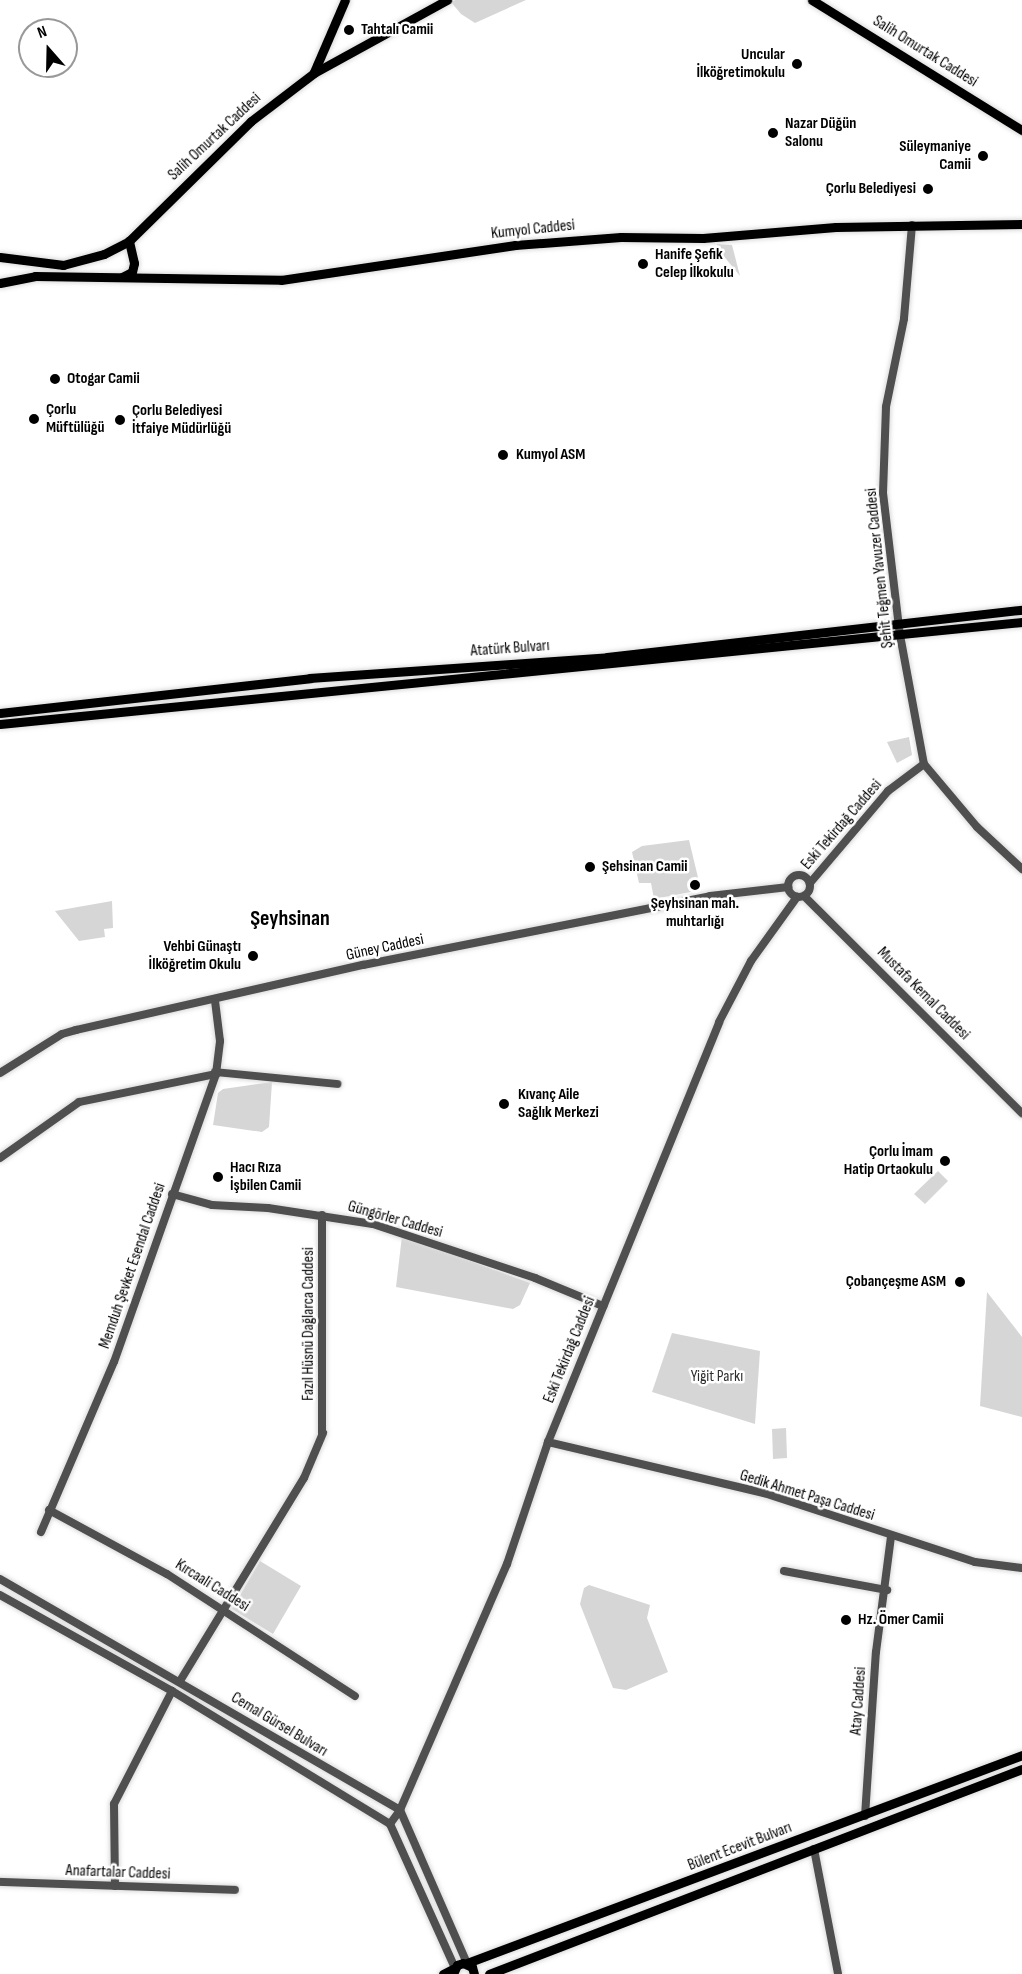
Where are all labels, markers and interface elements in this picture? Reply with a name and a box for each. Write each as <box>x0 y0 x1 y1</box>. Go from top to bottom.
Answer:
street label: Salih Omurtak Caddesi <box>869 12 981 92</box>
north arrow <box>18 18 78 78</box>
place label: Tahtalı Camii <box>361 20 433 40</box>
text: N <box>35 22 50 43</box>
marker: Tahtalı Camii <box>342 23 356 37</box>
place label: Uncular İlköğretimokulu <box>696 45 785 83</box>
marker: Uncular İlköğretimokulu <box>790 57 804 71</box>
street label: Salih Omurtak Caddesi <box>165 89 265 185</box>
place label: Nazar Düğün Salonu <box>785 114 856 152</box>
marker: Nazar Düğün Salonu <box>766 126 780 140</box>
place label: Süleymaniye Camii <box>899 137 971 175</box>
marker: Süleymaniye Camii <box>976 149 990 163</box>
place label: Çorlu Belediyesi <box>826 179 916 199</box>
marker: Çorlu Belediyesi <box>921 182 935 196</box>
street label: Kumyol Caddesi <box>490 216 576 244</box>
place label: Hanife Şefik Celep İlkokulu <box>655 245 734 283</box>
marker: Hanife Şefik Celep İlkokulu <box>636 257 650 271</box>
place label: Otogar Camii <box>67 369 140 389</box>
marker: Otogar Camii <box>48 372 62 386</box>
place label: Çorlu Müftülüğü <box>46 400 104 438</box>
place label: Çorlu Belediyesi İtfaiye Müdürlüğü <box>132 401 231 439</box>
marker: Çorlu Müftülüğü <box>27 412 41 426</box>
marker: Çorlu Belediyesi İtfaiye Müdürlüğü <box>113 413 127 427</box>
place label: Kumyol ASM <box>516 445 585 465</box>
marker: Kumyol ASM <box>494 446 512 464</box>
street label: Şehit Teğmen Yavuzer Caddesi <box>862 487 898 649</box>
street label: Atatürk Bulvarı <box>470 637 550 661</box>
street label: Eski Tekirdağ Caddesi <box>798 776 886 874</box>
place label: Şehsinan Camii <box>602 857 688 877</box>
marker: Şehsinan Camii <box>583 860 597 874</box>
marker: Şeyhsinan mah. muhtarlığı <box>688 878 702 892</box>
place label: Şeyhsinan mah. muhtarlığı <box>651 894 739 932</box>
district label: Şeyhsinan <box>250 906 330 932</box>
street label: Güney Caddesi <box>344 930 426 966</box>
place label: Vehbi Günaştı İlköğretim Okulu <box>149 937 241 975</box>
street label: Mustafa Kemal Caddesi <box>873 944 973 1044</box>
marker: Vehbi Günaştı İlköğretim Okulu <box>246 949 260 963</box>
place label: Kıvanç Aile Sağlık Merkezi <box>518 1085 599 1123</box>
marker: Kıvanç Aile Sağlık Merkezi <box>495 1095 513 1113</box>
place label: Çorlu İmam Hatip Ortaokulu <box>844 1142 933 1180</box>
marker: Çorlu İmam Hatip Ortaokulu <box>938 1154 952 1168</box>
place label: Hacı Rıza İşbilen Camii <box>230 1158 301 1196</box>
marker: Hacı Rıza İşbilen Camii <box>211 1170 225 1184</box>
street label: Memduh Şevket Esendal Caddesi <box>96 1181 170 1351</box>
street label: Güngörler Caddesi <box>345 1197 445 1243</box>
street label: Fazıl Hüsnü Dağlarca Caddesi <box>299 1247 319 1401</box>
place label: Çobançeşme ASM <box>846 1272 946 1292</box>
marker: Çobançeşme ASM <box>951 1273 969 1291</box>
street label: Eski Tekirdağ Caddesi <box>540 1294 600 1406</box>
park label: Yiğit Parkı <box>691 1367 743 1387</box>
street label: Gedik Ahmet Paşa Caddesi <box>737 1466 877 1526</box>
street label: Kırcaali Caddesi <box>171 1556 253 1616</box>
place label: Hz. Ömer Camii <box>858 1610 944 1630</box>
marker: Hz. Ömer Camii <box>839 1613 853 1627</box>
street label: Atay Caddesi <box>847 1666 871 1736</box>
street label: Cemal Gürsel Bulvarı <box>227 1689 331 1761</box>
street label: Bülent Ecevit Bulvarı <box>685 1818 795 1876</box>
street label: Anafartalar Caddesi <box>65 1862 171 1884</box>

